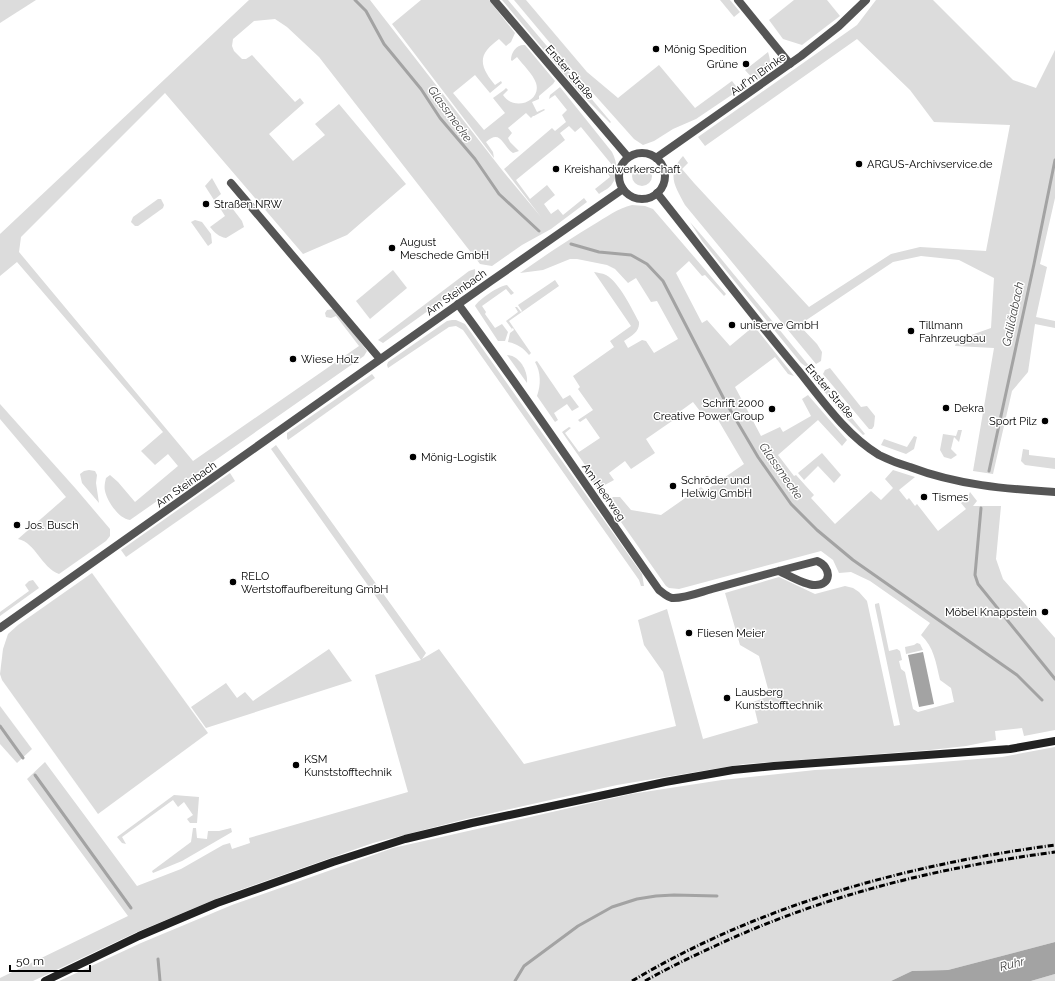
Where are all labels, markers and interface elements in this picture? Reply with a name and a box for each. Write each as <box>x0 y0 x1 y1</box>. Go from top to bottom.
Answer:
street label: Enster Straße <box>543 43 597 102</box>
place label: Mönig Spedition <box>664 43 747 56</box>
marker: Mönig Spedition <box>651 44 661 54</box>
street label: Auf'm Brinke <box>728 50 789 98</box>
place label: Grüne <box>707 58 739 71</box>
marker: Grüne <box>741 59 751 69</box>
water label: Glassmecke <box>425 83 475 145</box>
place label: ARGUS-Archivservice.de <box>867 158 993 171</box>
marker: ARGUS-Archivservice.de <box>854 159 864 169</box>
place label: Kreishandwerkerschaft <box>564 163 681 176</box>
marker: Kreishandwerkerschaft <box>551 164 561 174</box>
place label: Straßen.NRW <box>214 198 283 211</box>
marker: Straßen.NRW <box>201 199 211 209</box>
place label: August Meschede GmbH <box>400 236 489 262</box>
marker: August Meschede GmbH <box>387 243 397 253</box>
street label: Am Steinbach <box>423 267 489 318</box>
water label: Galiläabach <box>999 280 1027 348</box>
place label: uniserve GmbH <box>740 319 819 332</box>
place label: Tillmann Fahrzeugbau <box>919 319 985 345</box>
marker: uniserve GmbH <box>727 320 737 330</box>
marker: Tillmann Fahrzeugbau <box>906 326 916 336</box>
place label: Wiese Holz <box>301 353 359 366</box>
marker: Wiese Holz <box>288 354 298 364</box>
street label: Enster Straße <box>803 362 857 421</box>
place label: Schrift 2000 Creative Power Group <box>653 397 764 423</box>
place label: Dekra <box>954 402 984 415</box>
marker: Dekra <box>941 403 951 413</box>
marker: Schrift 2000 Creative Power Group <box>767 404 777 414</box>
place label: Sport Pilz <box>989 415 1038 428</box>
marker: Sport Pilz <box>1040 416 1050 426</box>
water label: Glassmecke <box>756 440 806 502</box>
place label: Mönig-Logistik <box>421 451 497 464</box>
marker: Mönig-Logistik <box>408 452 418 462</box>
street label: Am Steinbach <box>153 459 219 510</box>
street label: Am Heerweg <box>579 461 628 524</box>
place label: Schröder und Helwig GmbH <box>681 474 752 500</box>
marker: Schröder und Helwig GmbH <box>668 481 678 491</box>
place label: Tismes <box>932 491 968 504</box>
marker: Tismes <box>919 492 929 502</box>
place label: Jos. Busch <box>25 519 79 532</box>
marker: Jos. Busch <box>12 520 22 530</box>
place label: RELO Wertstoffaufbereitung GmbH <box>241 570 388 596</box>
marker: RELO Wertstoffaufbereitung GmbH <box>228 577 238 587</box>
place label: Möbel Knappstein <box>945 606 1037 619</box>
marker: Möbel Knappstein <box>1040 607 1050 617</box>
place label: Fliesen Meier <box>697 627 765 640</box>
marker: Fliesen Meier <box>684 628 694 638</box>
place label: Lausberg Kunststofftechnik <box>735 686 823 712</box>
marker: Lausberg Kunststofftechnik <box>722 693 732 703</box>
place label: KSM Kunststofftechnik <box>304 753 392 779</box>
marker: KSM Kunststofftechnik <box>291 760 301 770</box>
scale bar <box>10 947 90 973</box>
text: 50 m <box>16 954 44 968</box>
water label: Ruhr <box>998 954 1027 974</box>

